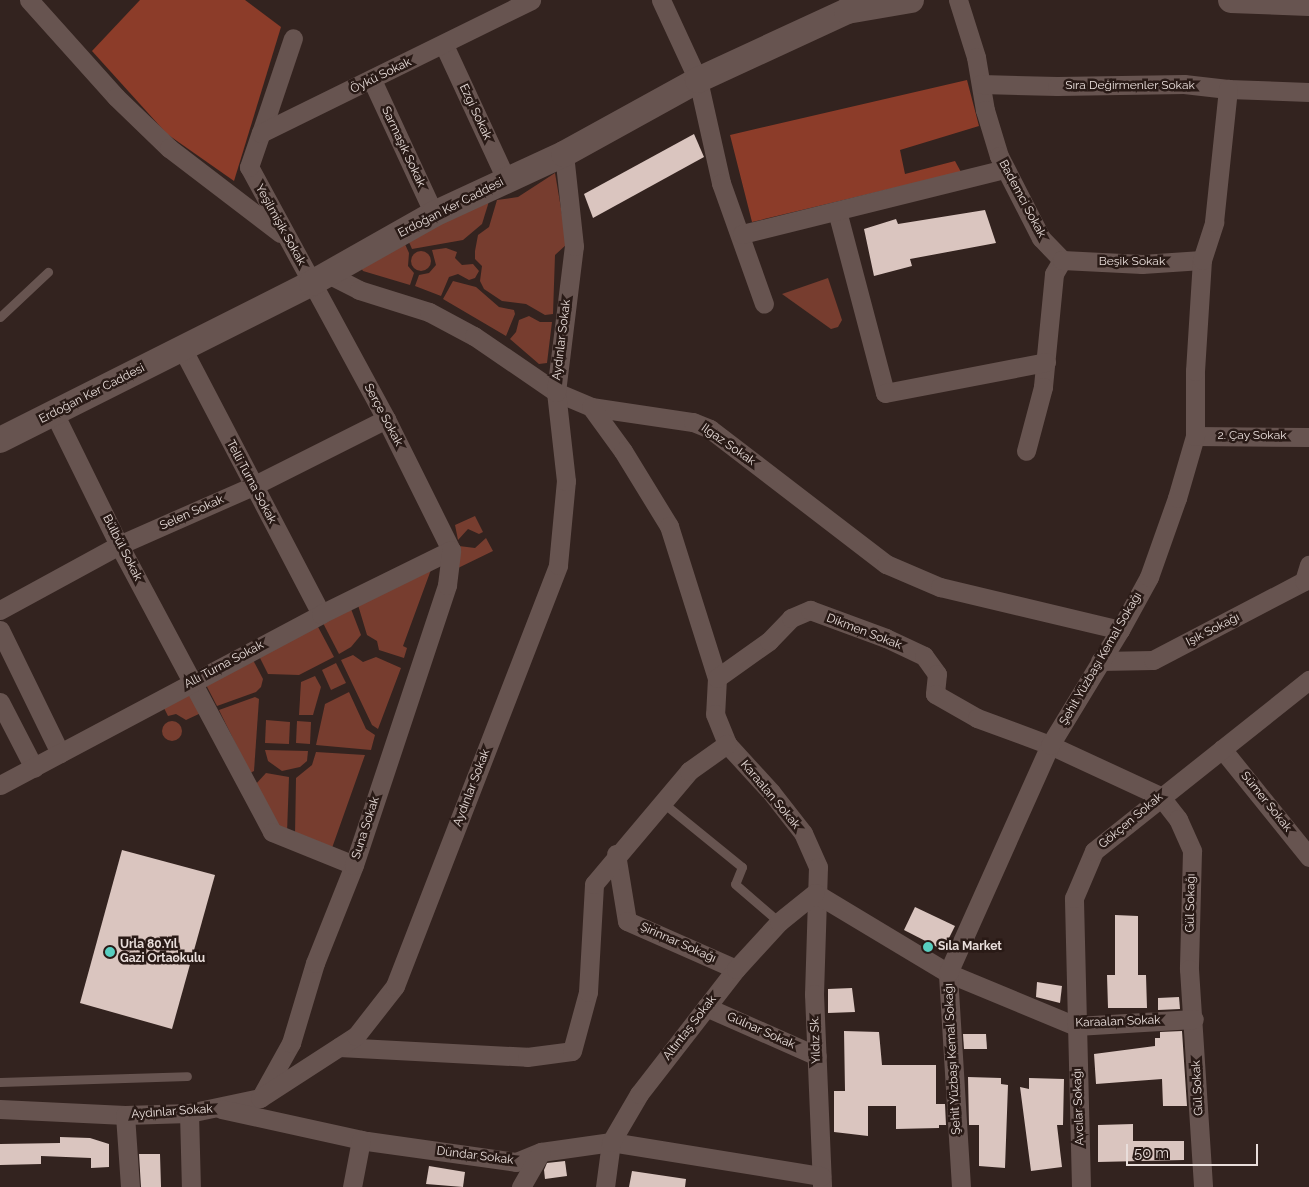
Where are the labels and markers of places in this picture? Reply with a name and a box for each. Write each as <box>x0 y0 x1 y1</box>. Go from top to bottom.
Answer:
place label: Urla 80.Yıl Gazi Ortaokulu <box>120 938 205 966</box>
place label: Sıla Market <box>938 940 1002 954</box>
marker: Sıla Market <box>922 941 934 953</box>
marker: Urla 80.Yıl Gazi Ortaokulu <box>104 946 116 958</box>

